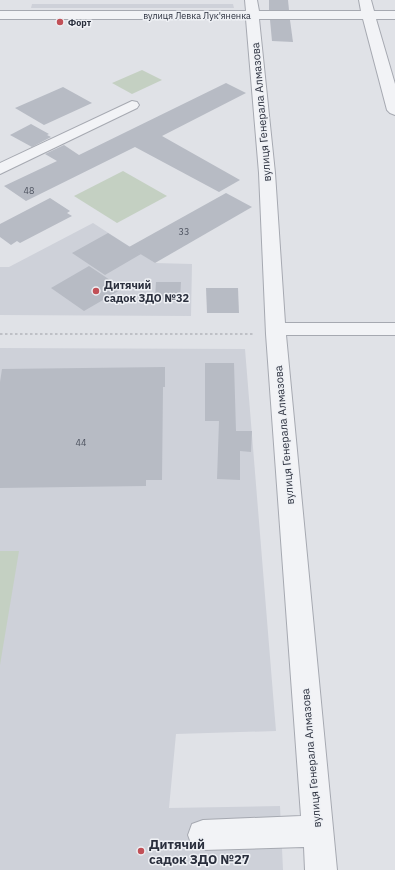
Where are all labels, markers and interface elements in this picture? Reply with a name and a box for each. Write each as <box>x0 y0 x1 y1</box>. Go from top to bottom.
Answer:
street label: вулиця Левка Лук'яненка <box>143 10 251 21</box>
marker: Форт <box>55 17 65 27</box>
place label: Форт <box>68 17 92 28</box>
street label: вулиця Генерала Алмазова <box>248 42 274 182</box>
house number: 48 <box>24 185 34 196</box>
house number: 33 <box>179 226 189 237</box>
place label: Дитячий садок ЗДО №32 <box>104 278 190 305</box>
marker: Дитячий садок ЗДО №32 <box>91 286 101 296</box>
street label: вулиця Генерала Алмазова <box>271 365 297 505</box>
house number: 44 <box>76 437 86 448</box>
street label: вулиця Генерала Алмазова <box>298 688 324 828</box>
place label: Дитячий садок ЗДО №27 <box>149 836 250 868</box>
marker: Дитячий садок ЗДО №27 <box>136 846 146 856</box>

